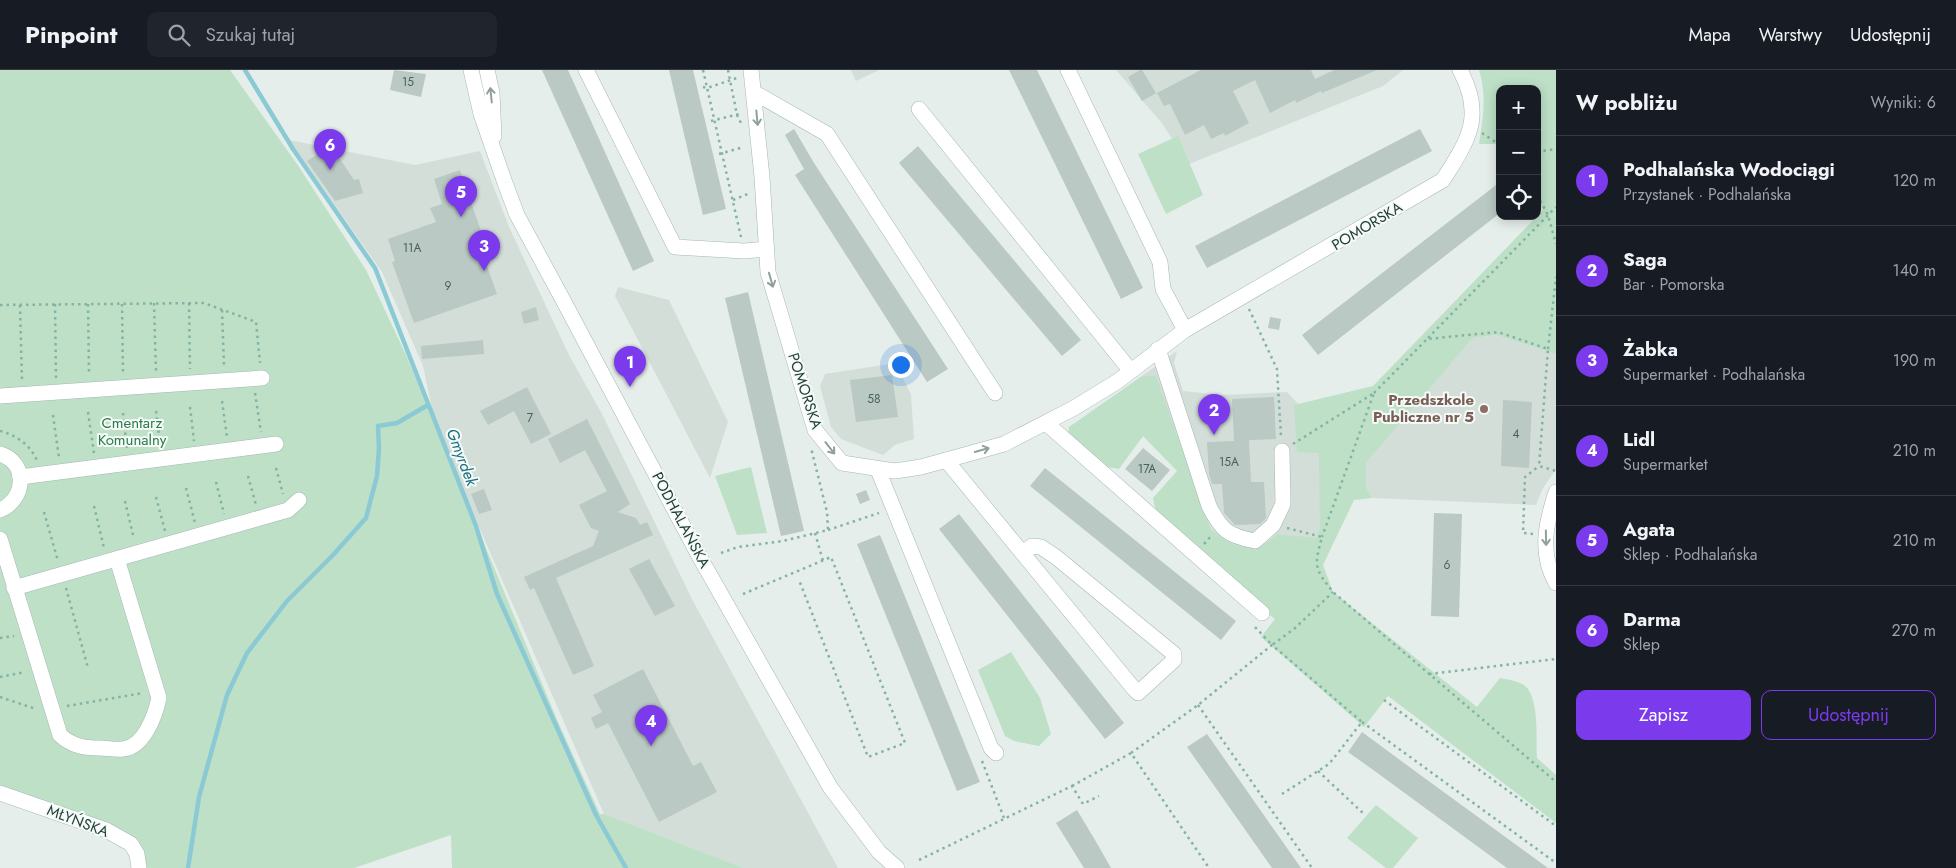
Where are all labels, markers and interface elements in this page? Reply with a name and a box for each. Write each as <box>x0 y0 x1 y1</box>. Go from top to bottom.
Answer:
search box <box>147 12 497 57</box>
text: Pinpoint <box>25 17 117 52</box>
icon: search <box>165 21 193 49</box>
text: Szukaj tutaj <box>205 21 295 48</box>
text: Mapa <box>1689 22 1731 48</box>
text: Warstwy <box>1759 22 1822 48</box>
text: Udostępnij <box>1850 22 1931 48</box>
house number: 15 <box>402 73 414 91</box>
map controls <box>1496 85 1541 220</box>
button: + <box>1496 85 1541 130</box>
one-way arrow <box>486 87 496 103</box>
text: W pobliżu <box>1576 88 1677 118</box>
text: Wyniki: 6 <box>1871 91 1936 114</box>
one-way arrow <box>752 110 762 126</box>
pin: 6 <box>314 129 346 170</box>
button: − <box>1496 130 1541 175</box>
text: Podhalańska Wodociągi <box>1623 156 1835 183</box>
text: 1 <box>1588 169 1596 192</box>
text: 120 m <box>1893 169 1936 192</box>
button: locate <box>1496 175 1541 220</box>
pin: 5 <box>445 176 477 217</box>
text: Przystanek · Podhalańska <box>1623 183 1791 206</box>
street label: POMORSKA <box>1327 196 1407 256</box>
pin: 3 <box>468 230 500 271</box>
house number: 11A <box>403 239 421 257</box>
text: Saga <box>1623 246 1667 273</box>
text: 2 <box>1587 259 1597 282</box>
text: 140 m <box>1893 259 1936 282</box>
one-way arrow <box>766 272 776 288</box>
text: Bar · Pomorska <box>1623 273 1724 296</box>
house number: 9 <box>445 277 452 295</box>
text: Żabka <box>1623 336 1678 363</box>
pin: 1 <box>614 346 646 387</box>
text: 3 <box>1587 349 1597 372</box>
text: 190 m <box>1893 349 1936 372</box>
street label: POMORSKA <box>782 350 828 432</box>
your location <box>888 352 914 378</box>
text: Supermarket · Podhalańska <box>1623 363 1805 386</box>
place label: Przedszkole Publiczne nr 5 <box>1373 389 1474 428</box>
house number: 58 <box>867 390 881 408</box>
pin: 2 <box>1198 394 1230 435</box>
marker: Przedszkole Publiczne nr 5 <box>1478 403 1490 415</box>
house number: 7 <box>527 409 534 427</box>
park label: Cmentarz Komunalny <box>98 412 167 451</box>
water label: Gmyrdek <box>441 425 484 490</box>
house number: 4 <box>1513 425 1520 443</box>
text: Lidl <box>1623 426 1655 453</box>
text: 4 <box>1586 439 1598 462</box>
text: 210 m <box>1893 439 1936 462</box>
one-way arrow <box>824 442 835 455</box>
one-way arrow <box>973 444 989 454</box>
house number: 15A <box>1219 453 1239 471</box>
text: Supermarket <box>1623 453 1708 476</box>
house number: 17A <box>1138 460 1156 478</box>
street label: PODHALAŃSKA <box>646 468 716 572</box>
text: Agata <box>1623 516 1675 543</box>
one-way arrow <box>1541 529 1550 545</box>
text: 5 <box>1587 529 1597 552</box>
text: 210 m <box>1893 529 1936 552</box>
text: Sklep · Podhalańska <box>1623 543 1757 566</box>
house number: 6 <box>1444 556 1451 574</box>
text: Darma <box>1623 606 1681 633</box>
text: 6 <box>1587 619 1597 642</box>
text: 270 m <box>1892 619 1936 642</box>
text: Sklep <box>1623 633 1660 656</box>
button: Zapisz <box>1576 690 1751 740</box>
button: Udostępnij <box>1761 690 1936 740</box>
pin: 4 <box>635 705 667 746</box>
street label: MŁYŃSKA <box>44 799 112 843</box>

